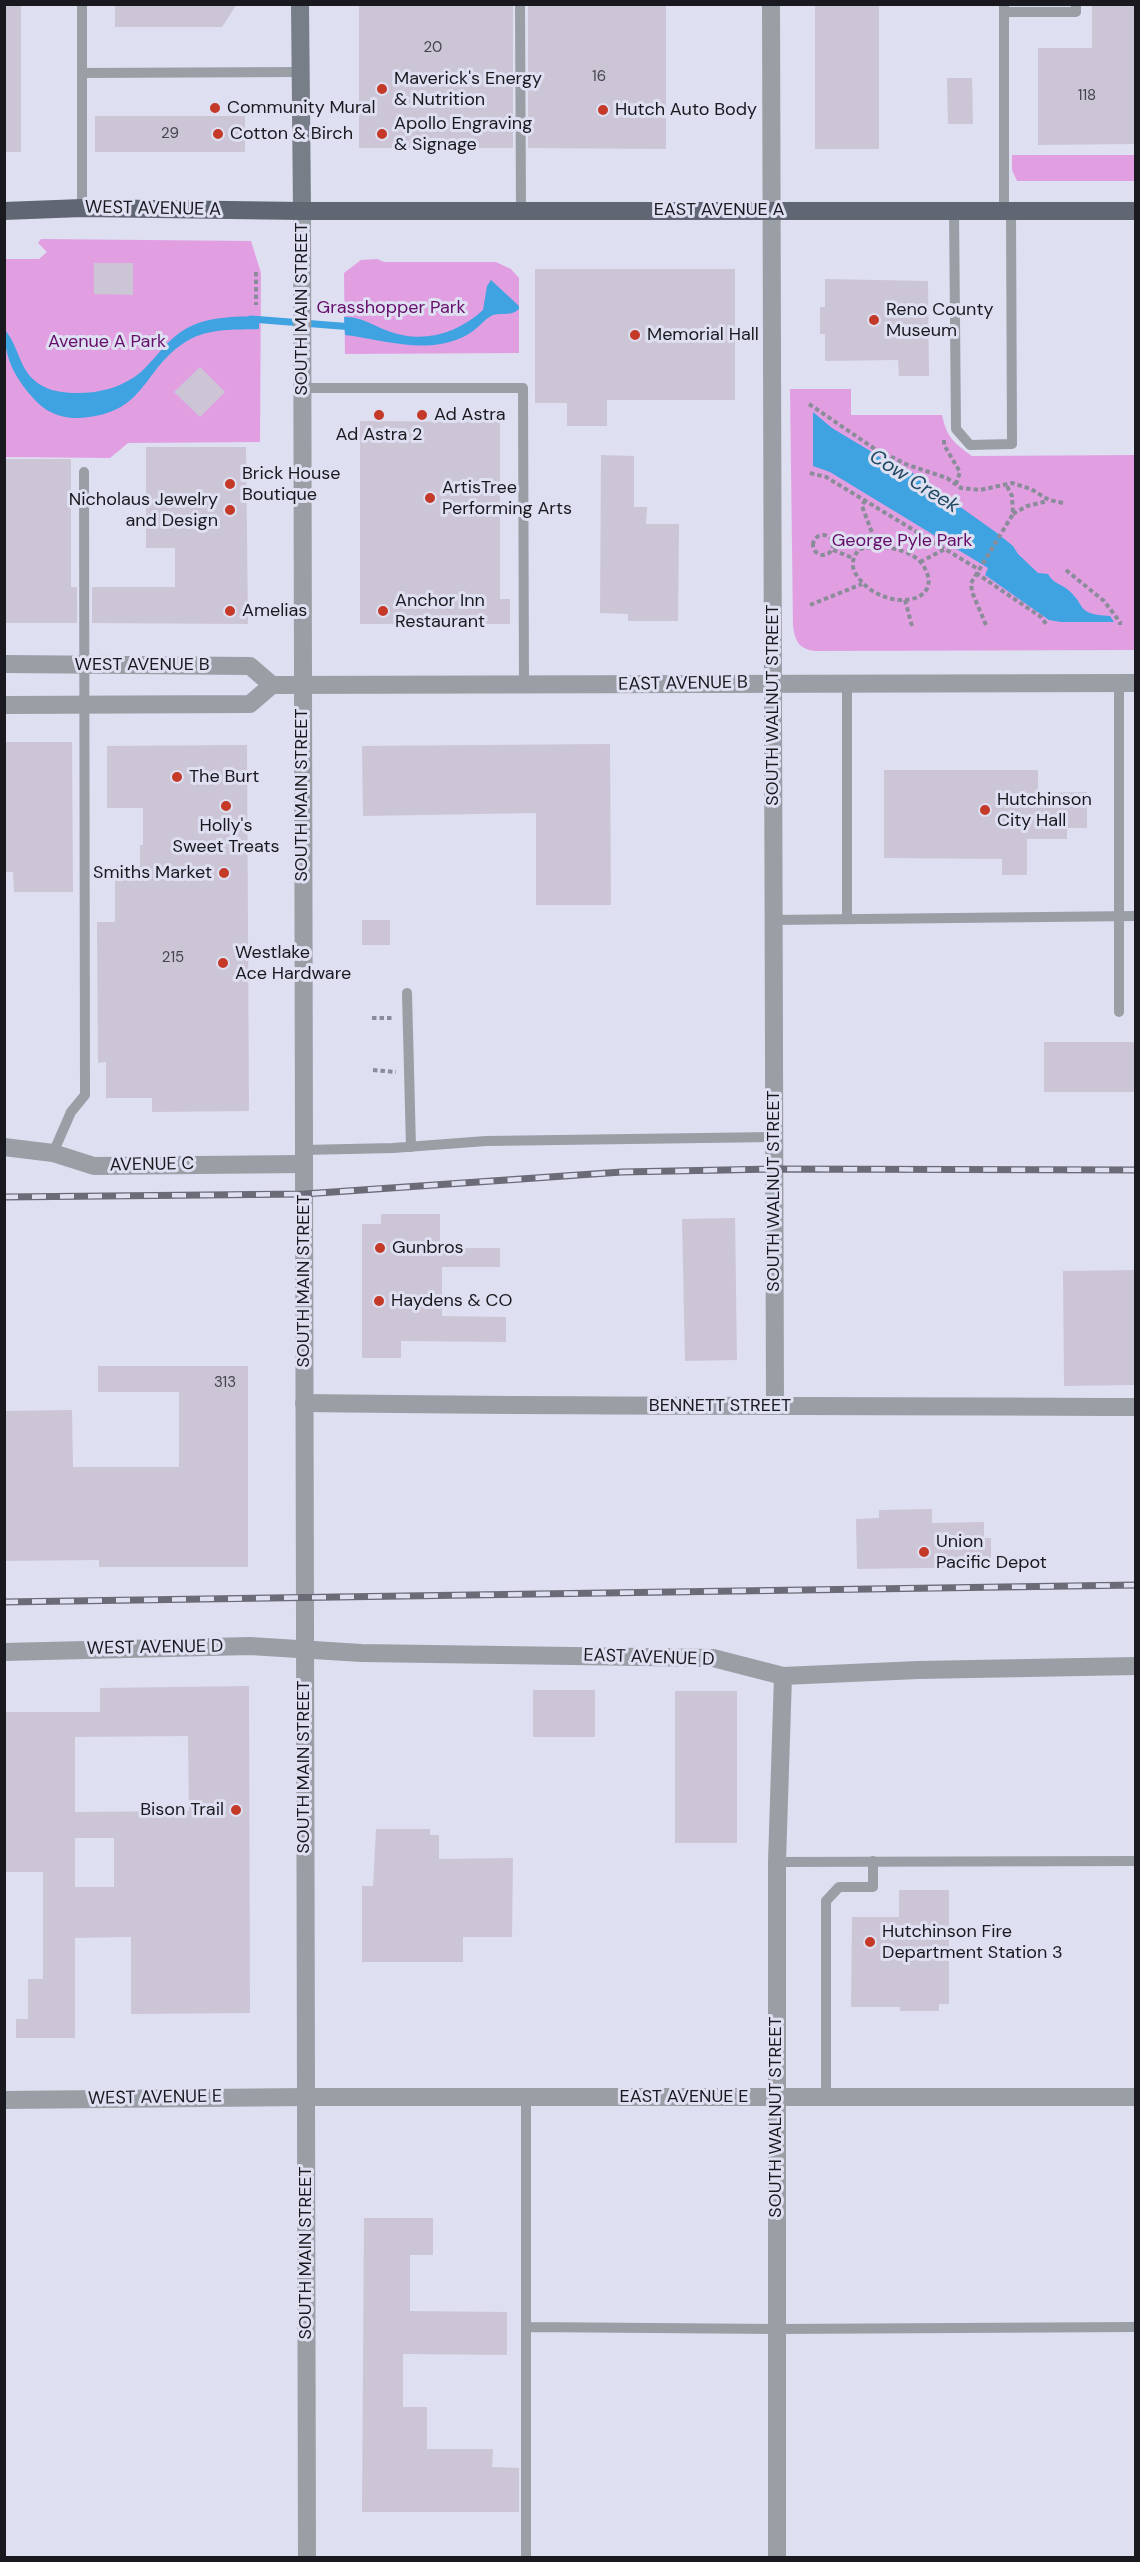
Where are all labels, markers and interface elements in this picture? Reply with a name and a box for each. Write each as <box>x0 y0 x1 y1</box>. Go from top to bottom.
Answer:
house number: 20 <box>424 39 442 57</box>
place label: Maverick's Energy & Nutrition <box>394 68 542 110</box>
house number: 16 <box>592 68 606 86</box>
marker: Maverick's Energy & Nutrition <box>375 82 389 96</box>
house number: 118 <box>1078 87 1096 105</box>
place label: Community Mural <box>227 97 375 119</box>
place label: Hutch Auto Body <box>615 99 757 121</box>
marker: Community Mural <box>208 101 222 115</box>
marker: Hutch Auto Body <box>596 103 610 117</box>
place label: Apollo Engraving & Signage <box>394 113 532 156</box>
place label: Cotton & Birch <box>230 123 353 145</box>
house number: 29 <box>161 125 179 143</box>
marker: Cotton & Birch <box>211 127 225 141</box>
marker: Apollo Engraving & Signage <box>375 127 389 141</box>
street label: WEST AVENUE A <box>85 197 221 221</box>
street label: EAST AVENUE A <box>654 199 784 221</box>
street label: SOUTH MAIN STREET <box>291 222 313 396</box>
park label: Grasshopper Park <box>317 297 465 319</box>
place label: Reno County Museum <box>886 299 993 342</box>
marker: Reno County Museum <box>867 313 881 327</box>
place label: Memorial Hall <box>647 324 759 346</box>
marker: Memorial Hall <box>628 328 642 342</box>
park label: Avenue A Park <box>48 331 166 353</box>
place label: Ad Astra <box>434 404 506 426</box>
marker: Ad Astra 2 <box>372 408 386 422</box>
marker: Ad Astra <box>415 408 429 422</box>
place label: Ad Astra 2 <box>336 424 422 446</box>
water label: Cow Creek <box>865 445 963 519</box>
place label: Brick House Boutique <box>242 463 340 506</box>
marker: Brick House Boutique <box>223 477 237 491</box>
place label: ArtisTree Performing Arts <box>442 477 572 520</box>
place label: Nicholaus Jewelry and Design <box>69 489 218 532</box>
marker: ArtisTree Performing Arts <box>423 491 437 505</box>
marker: Nicholaus Jewelry and Design <box>223 503 237 517</box>
park label: George Pyle Park <box>832 530 972 552</box>
place label: Anchor Inn Restaurant <box>395 590 485 632</box>
place label: Amelias <box>242 600 307 622</box>
marker: Amelias <box>223 604 237 618</box>
marker: Anchor Inn Restaurant <box>376 604 390 618</box>
street label: SOUTH WALNUT STREET <box>762 604 784 806</box>
street label: WEST AVENUE B <box>74 654 210 676</box>
street label: EAST AVENUE B <box>618 672 748 696</box>
street label: SOUTH MAIN STREET <box>291 708 313 882</box>
place label: The Burt <box>189 766 259 788</box>
marker: The Burt <box>170 770 184 784</box>
place label: Hutchinson City Hall <box>997 789 1092 832</box>
marker: Holly's Sweet Treats <box>219 799 233 813</box>
marker: Hutchinson City Hall <box>978 803 992 817</box>
place label: Holly's Sweet Treats <box>172 815 280 858</box>
place label: Smiths Market <box>93 862 212 884</box>
marker: Smiths Market <box>217 866 231 880</box>
place label: Westlake Ace Hardware <box>235 942 351 984</box>
house number: 215 <box>162 949 184 967</box>
marker: Westlake Ace Hardware <box>216 956 230 970</box>
street label: SOUTH WALNUT STREET <box>763 1090 785 1292</box>
street label: AVENUE C <box>110 1153 194 1177</box>
street label: SOUTH MAIN STREET <box>293 1194 315 1368</box>
place label: Gunbros <box>392 1237 464 1259</box>
marker: Gunbros <box>373 1241 387 1255</box>
place label: Haydens & CO <box>391 1290 512 1312</box>
marker: Haydens & CO <box>372 1294 386 1308</box>
house number: 313 <box>214 1374 236 1392</box>
street label: BENNETT STREET <box>649 1395 791 1417</box>
place label: Union Pacific Depot <box>936 1531 1047 1574</box>
marker: Union Pacific Depot <box>917 1545 931 1559</box>
street label: WEST AVENUE D <box>87 1636 223 1660</box>
street label: EAST AVENUE D <box>583 1645 715 1671</box>
street label: SOUTH MAIN STREET <box>293 1680 315 1854</box>
place label: Bison Trail <box>140 1799 224 1821</box>
marker: Bison Trail <box>229 1803 243 1817</box>
place label: Hutchinson Fire Department Station 3 <box>882 1921 1063 1964</box>
marker: Hutchinson Fire Department Station 3 <box>863 1935 877 1949</box>
street label: SOUTH WALNUT STREET <box>765 2016 787 2218</box>
street label: WEST AVENUE E <box>88 2086 222 2110</box>
street label: EAST AVENUE E <box>620 2086 748 2108</box>
street label: SOUTH MAIN STREET <box>295 2166 317 2340</box>

